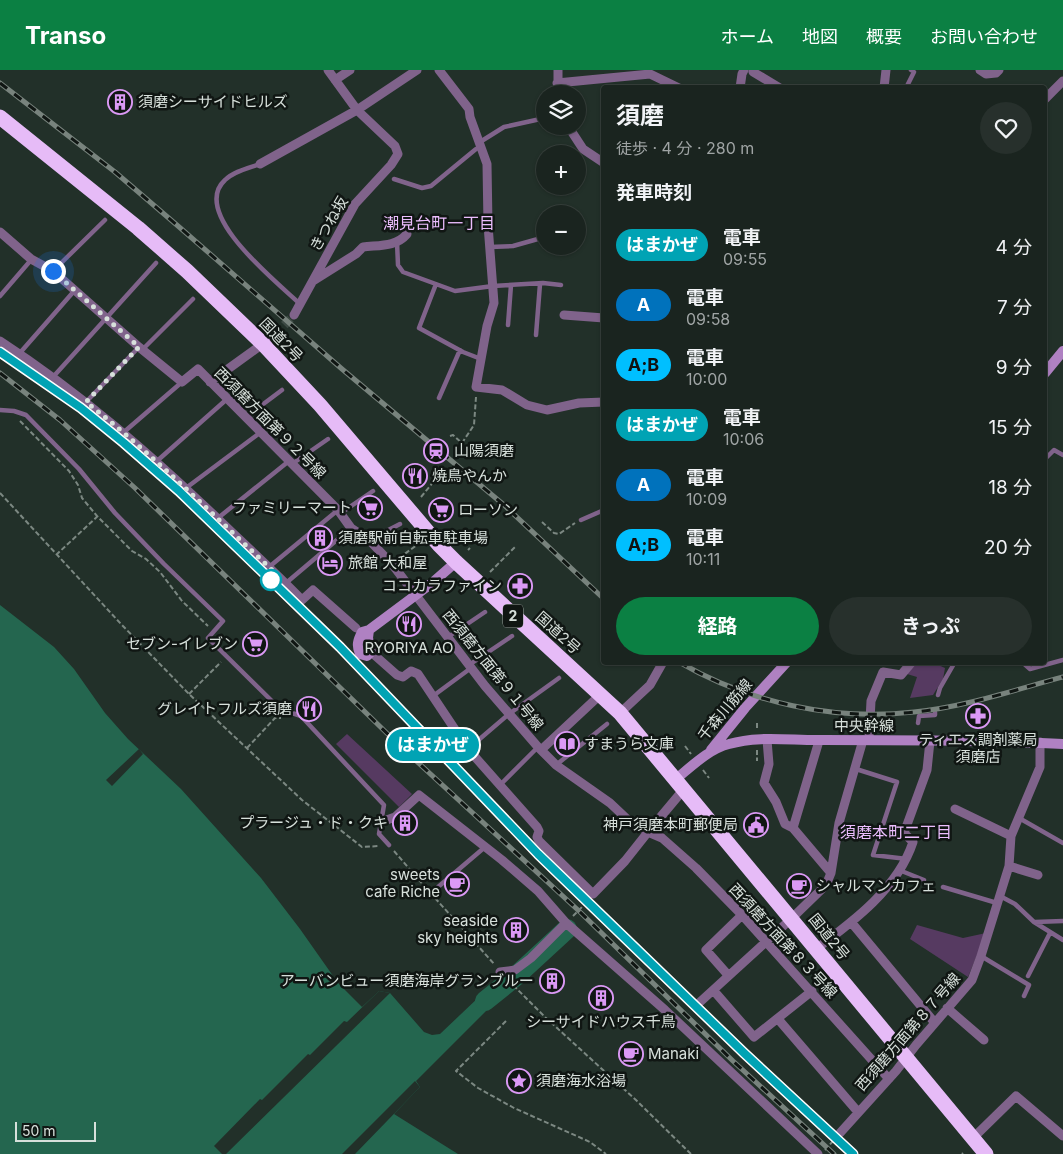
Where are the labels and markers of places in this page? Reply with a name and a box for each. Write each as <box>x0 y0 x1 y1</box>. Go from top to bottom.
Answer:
building icon: 須磨シーサイドヒルズ <box>107 89 133 115</box>
place label: 須磨シーサイドヒルズ <box>138 92 288 111</box>
station icon: 山陽須磨 <box>423 438 449 464</box>
place label: 山陽須磨 <box>454 441 514 460</box>
restaurant icon: 焼鳥やんか <box>402 463 428 489</box>
place label: 焼鳥やんか <box>432 466 507 485</box>
supermarket icon: ファミリーマート <box>357 495 383 521</box>
supermarket icon: ローソン <box>428 497 454 523</box>
place label: ファミリーマート <box>232 498 352 517</box>
place label: ローソン <box>458 500 518 519</box>
building icon: 須磨駅前自転車駐車場 <box>307 525 333 551</box>
place label: 須磨駅前自転車駐車場 <box>338 528 488 547</box>
hotel icon: 旅館 大和屋 <box>317 550 343 576</box>
place label: 旅館 大和屋 <box>348 553 427 572</box>
unlabelled marker <box>260 569 282 591</box>
pharmacy icon: ココカラファイン <box>507 573 533 599</box>
place label: ココカラファイン <box>382 576 502 595</box>
restaurant icon: RYORIYA AO <box>396 611 422 637</box>
supermarket icon: セブン-イレブン <box>242 631 268 657</box>
place label: セブン-イレブン <box>126 634 238 653</box>
place label: RYORIYA AO <box>364 638 454 657</box>
restaurant icon: グレイトフルズ須磨 <box>296 696 322 722</box>
place label: グレイトフルズ須磨 <box>157 699 292 718</box>
pharmacy icon: ティエス調剤薬局 須磨店 <box>965 703 991 729</box>
place label: ティエス調剤薬局 須磨店 <box>918 730 1038 766</box>
library icon: すまうら文庫 <box>554 731 580 757</box>
place label: すまうら文庫 <box>584 734 674 753</box>
building icon: プラージュ・ド・クキ <box>392 810 418 836</box>
public building icon: 神戸須磨本町郵便局 <box>743 812 769 838</box>
place label: プラージュ・ド・クキ <box>239 813 388 832</box>
place label: 神戸須磨本町郵便局 <box>603 815 738 834</box>
place label: sweets cafe Riche <box>365 865 440 901</box>
cafe icon: sweets cafe Riche <box>444 871 470 897</box>
cafe icon: シャルマンカフェ <box>786 873 812 899</box>
place label: シャルマンカフェ <box>816 876 936 895</box>
place label: seaside sky heights <box>417 911 498 947</box>
building icon: seaside sky heights <box>503 917 529 943</box>
building icon: アーバンビュー須磨海岸グランブルー <box>539 968 565 994</box>
place label: アーバンビュー須磨海岸グランブルー <box>280 971 534 990</box>
building icon: シーサイドハウス千鳥 <box>588 985 614 1011</box>
place label: シーサイドハウス千鳥 <box>526 1012 676 1031</box>
cafe icon: Manaki <box>618 1041 644 1067</box>
place label: Manaki <box>648 1044 699 1063</box>
place icon: 須磨海水浴場 <box>506 1068 532 1094</box>
place label: 須磨海水浴場 <box>536 1071 626 1090</box>

